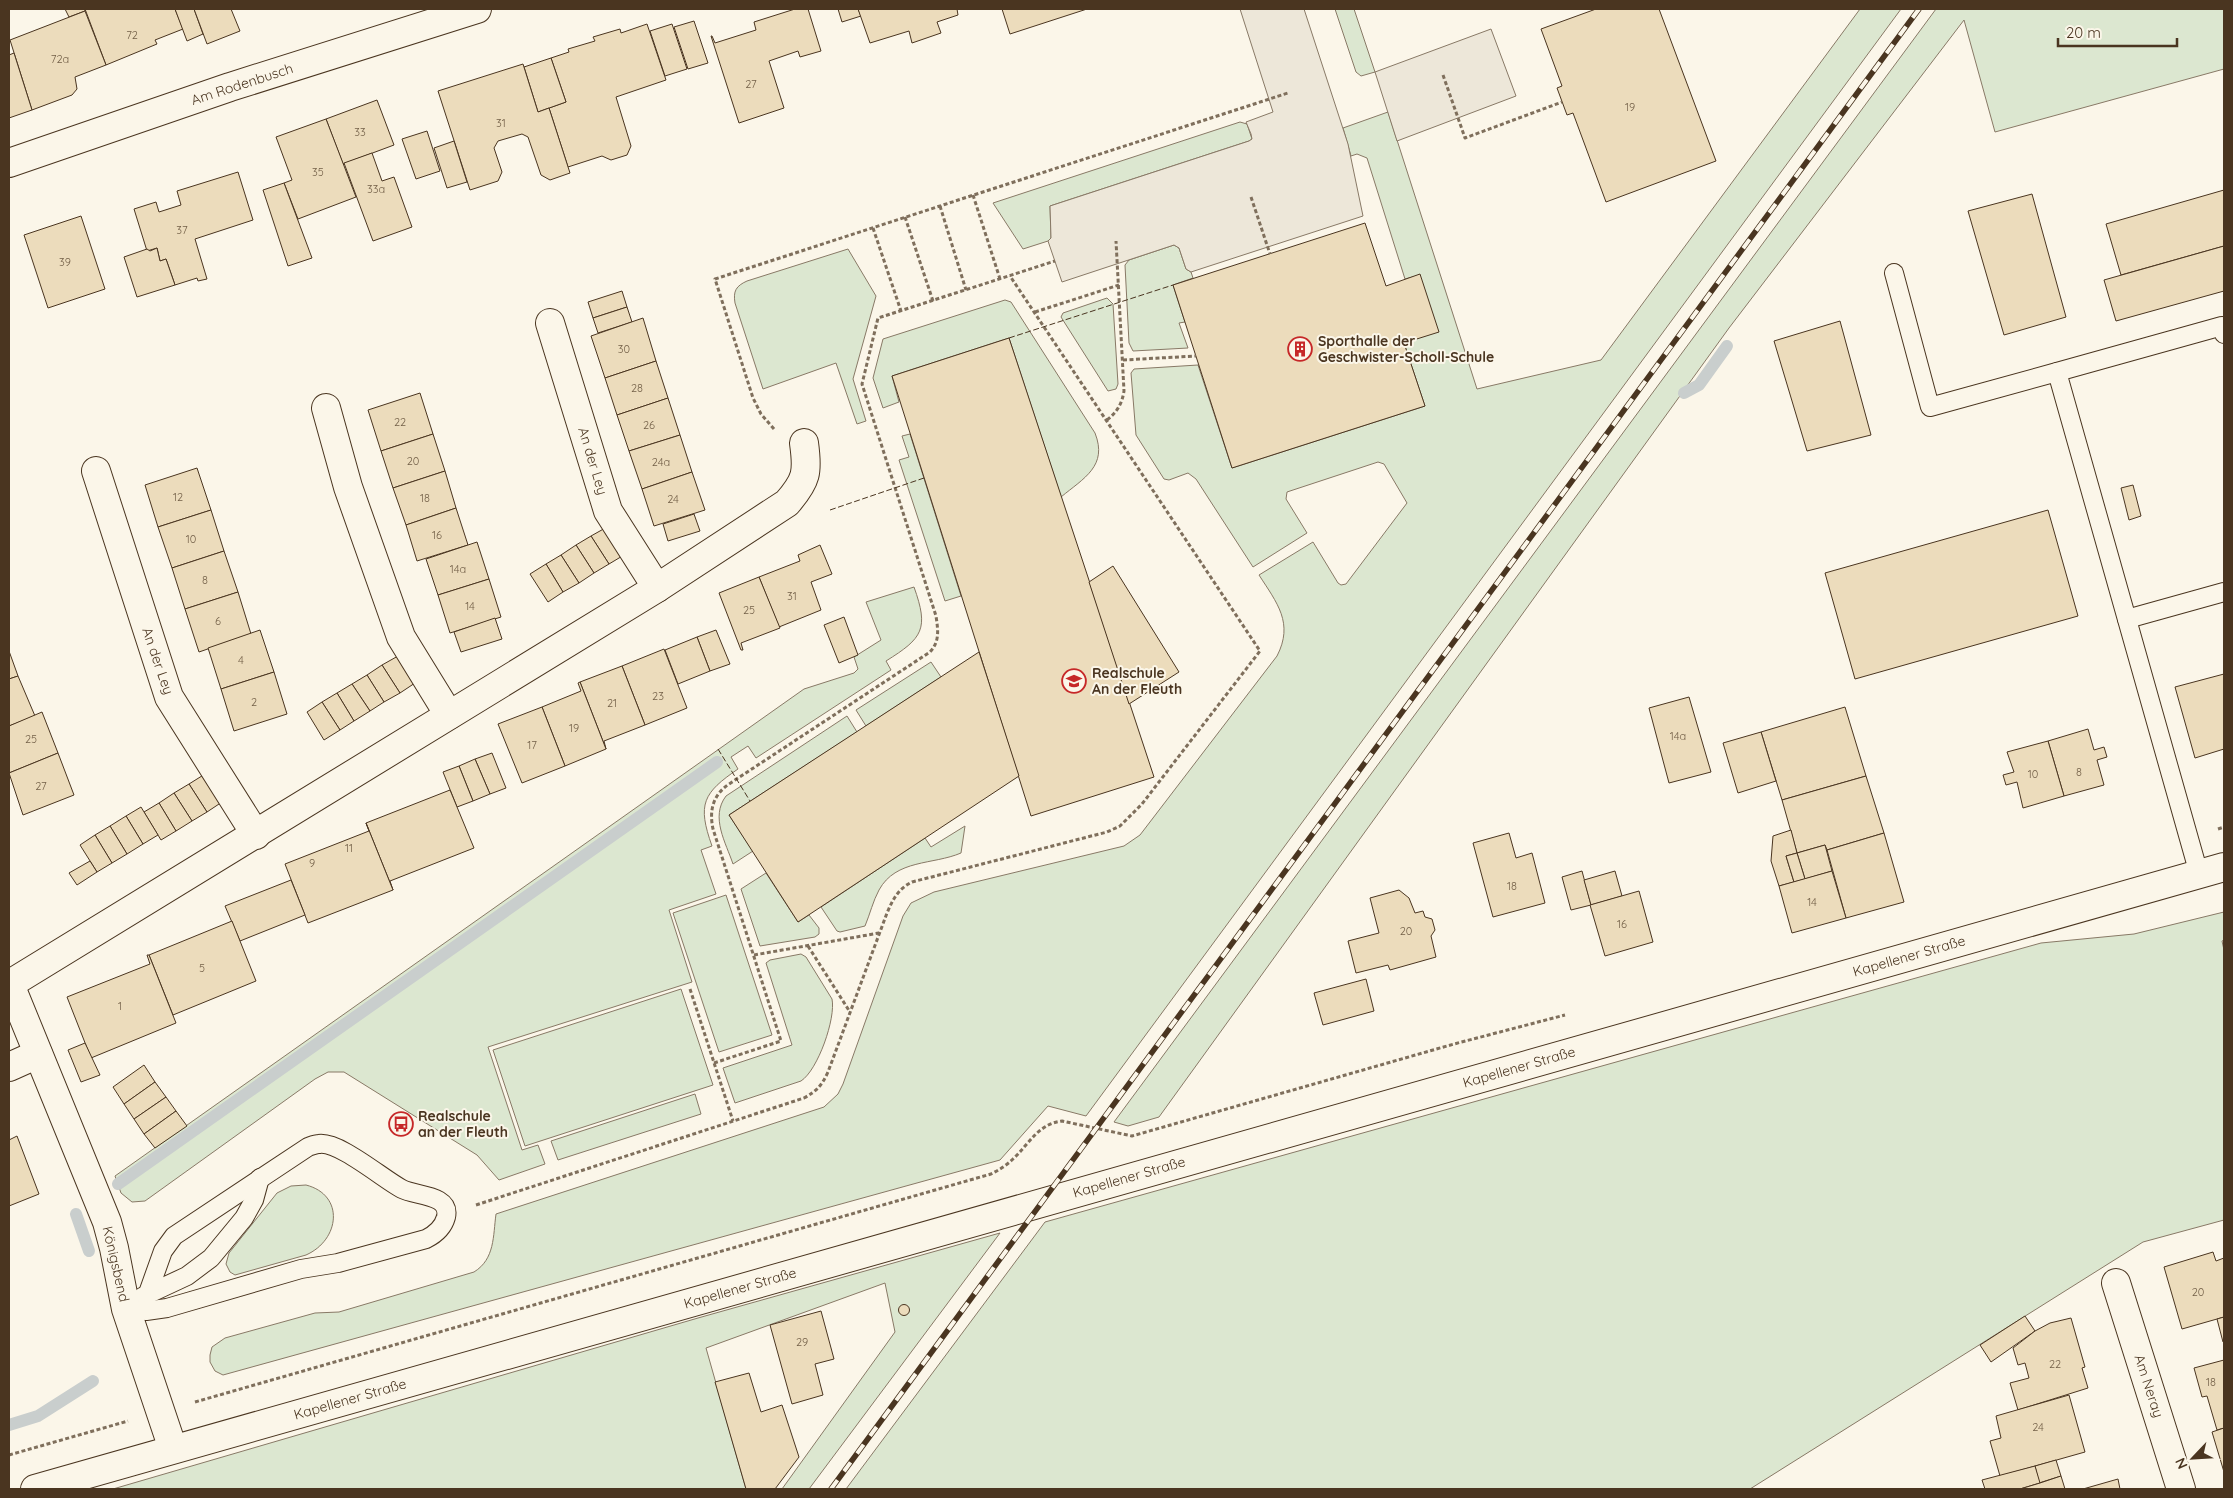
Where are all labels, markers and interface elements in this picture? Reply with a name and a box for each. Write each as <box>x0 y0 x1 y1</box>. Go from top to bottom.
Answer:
scale bar <box>2058 15 2177 47</box>
text: 20 m <box>2066 23 2101 42</box>
house number: 72 <box>126 28 138 42</box>
house number: 72a <box>51 52 69 66</box>
street label: Am Rodenbusch <box>189 59 295 109</box>
house number: 27 <box>745 77 757 91</box>
house number: 19 <box>1625 100 1635 114</box>
house number: 31 <box>496 116 506 130</box>
house number: 33 <box>354 125 366 139</box>
house number: 35 <box>312 165 324 179</box>
house number: 33a <box>367 182 385 196</box>
house number: 37 <box>176 223 188 237</box>
house number: 39 <box>59 255 71 269</box>
place label: Sporthalle der Geschwister-Scholl-Schule <box>1318 332 1494 366</box>
building icon: Sporthalle der Geschwister-Scholl-Schule <box>1287 336 1313 362</box>
house number: 30 <box>618 342 630 356</box>
house number: 28 <box>631 381 643 395</box>
house number: 22 <box>394 415 406 429</box>
house number: 26 <box>643 418 655 432</box>
street label: An der Ley <box>574 425 612 497</box>
house number: 20 <box>407 454 419 468</box>
house number: 24a <box>652 455 670 469</box>
house number: 12 <box>173 490 183 504</box>
house number: 18 <box>420 491 430 505</box>
house number: 24 <box>667 492 679 506</box>
house number: 16 <box>432 528 442 542</box>
house number: 10 <box>186 532 196 546</box>
house number: 14a <box>450 562 466 576</box>
house number: 8 <box>202 573 208 587</box>
house number: 31 <box>787 589 797 603</box>
house number: 14 <box>465 599 475 613</box>
house number: 25 <box>743 603 755 617</box>
house number: 6 <box>215 614 221 628</box>
street label: An der Ley <box>138 625 178 697</box>
house number: 4 <box>238 653 244 667</box>
place label: Realschule An der Fleuth <box>1092 664 1182 698</box>
school or university icon: Realschule An der Fleuth <box>1061 668 1087 694</box>
house number: 23 <box>652 689 664 703</box>
house number: 2 <box>251 695 257 709</box>
house number: 21 <box>607 696 617 710</box>
house number: 19 <box>569 721 579 735</box>
house number: 14a <box>1670 729 1686 743</box>
house number: 25 <box>25 732 37 746</box>
house number: 17 <box>527 738 537 752</box>
house number: 8 <box>2076 765 2082 779</box>
house number: 10 <box>2028 767 2038 781</box>
house number: 27 <box>35 779 47 793</box>
house number: 11 <box>345 841 353 855</box>
house number: 9 <box>309 856 315 870</box>
house number: 18 <box>1507 879 1517 893</box>
house number: 14 <box>1807 895 1817 909</box>
house number: 16 <box>1617 917 1627 931</box>
house number: 20 <box>1400 924 1412 938</box>
street label: Kapellener Straße <box>1851 931 1968 981</box>
house number: 5 <box>199 961 205 975</box>
house number: 1 <box>118 999 122 1013</box>
street label: Kapellener Straße <box>1461 1042 1578 1092</box>
place label: Realschule an der Fleuth <box>418 1107 508 1141</box>
bus stop icon: Realschule an der Fleuth <box>388 1111 414 1137</box>
street label: Kapellener Straße <box>1071 1152 1188 1202</box>
street label: Königsbend <box>99 1224 133 1304</box>
street label: Kapellener Straße <box>682 1263 799 1313</box>
house number: 20 <box>2192 1285 2204 1299</box>
house number: 29 <box>796 1335 808 1349</box>
street label: Am Neray <box>2130 1352 2168 1420</box>
house number: 22 <box>2049 1357 2061 1371</box>
street label: Kapellener Straße <box>292 1374 409 1424</box>
house number: 18 <box>2206 1375 2216 1389</box>
house number: 24 <box>2032 1420 2044 1434</box>
north arrow <box>2168 1433 2218 1483</box>
text: N <box>2171 1455 2192 1472</box>

